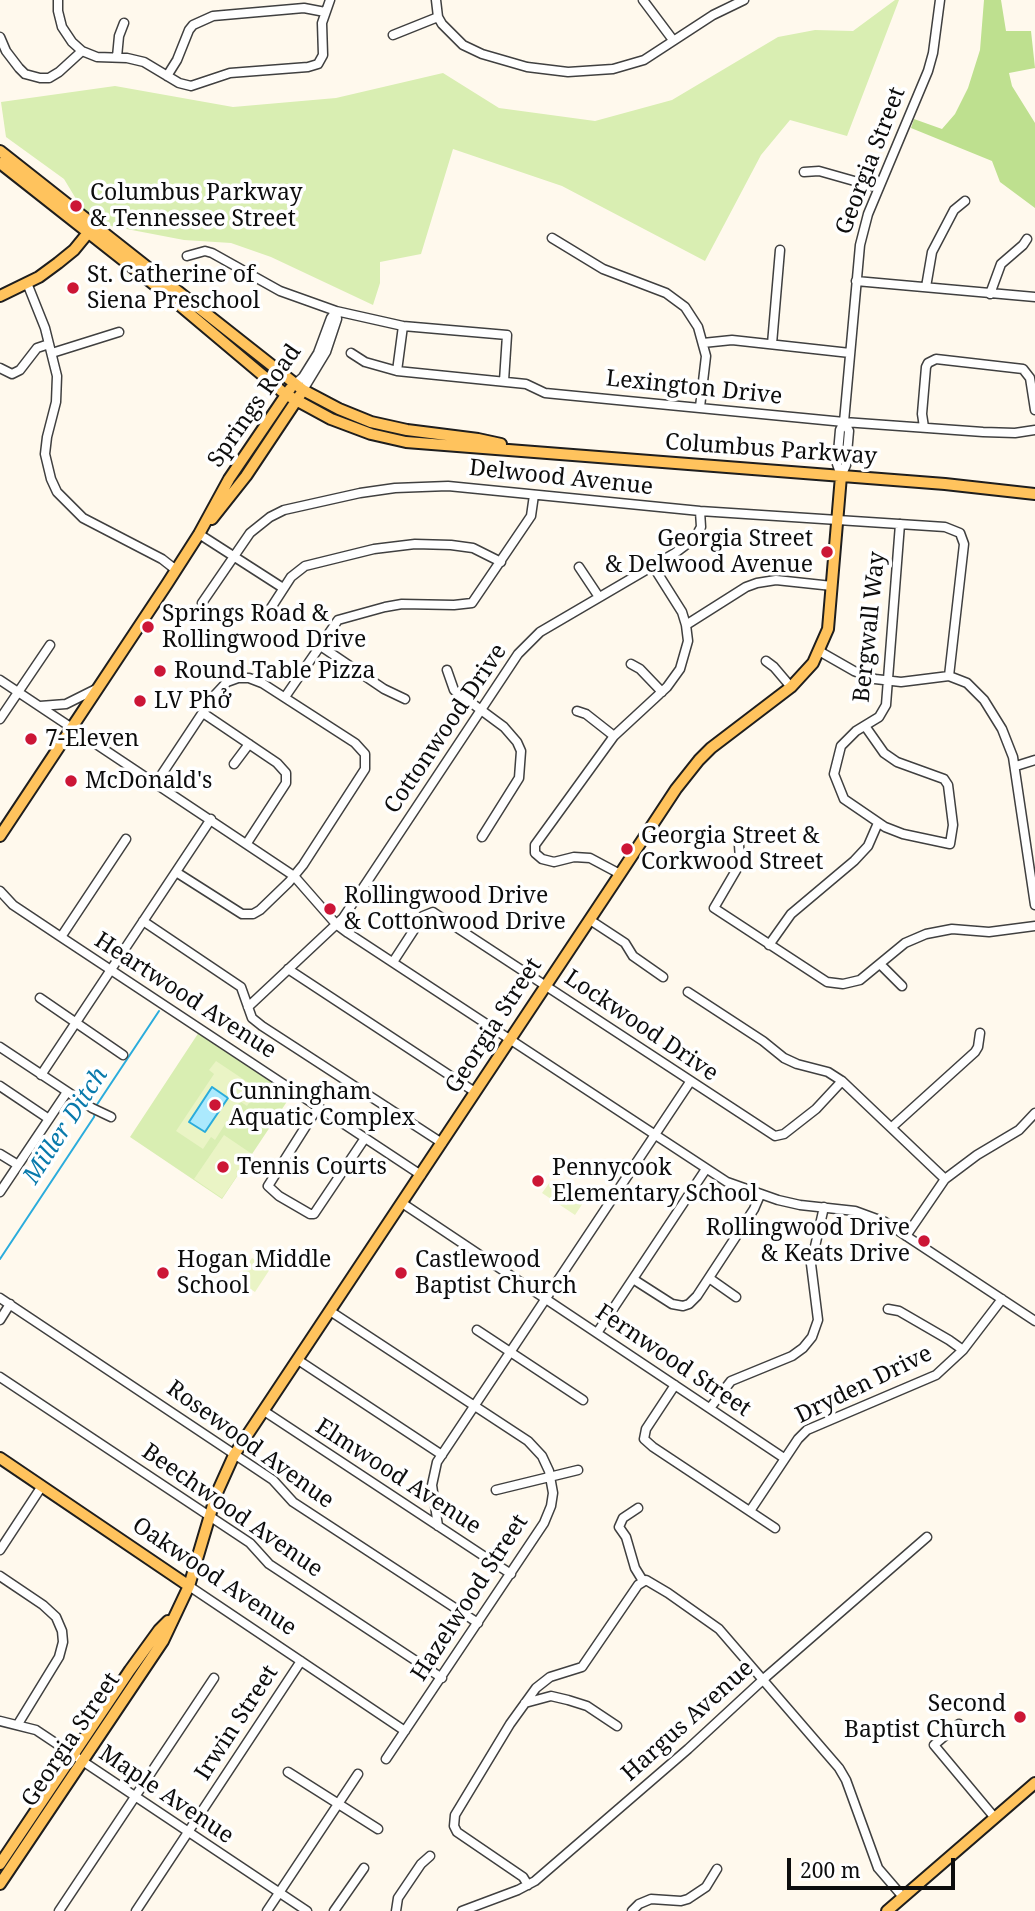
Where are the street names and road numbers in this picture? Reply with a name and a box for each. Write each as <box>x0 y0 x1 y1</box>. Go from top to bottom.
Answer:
street label: Georgia Street <box>830 83 912 239</box>
street label: Springs Road <box>202 339 308 473</box>
street label: Lexington Drive <box>604 365 784 411</box>
street label: Columbus Parkway <box>664 429 878 471</box>
street label: Delwood Avenue <box>468 455 654 501</box>
street label: Bergwall Way <box>848 550 892 704</box>
street label: Cottonwood Drive <box>379 639 513 819</box>
street label: Heartwood Avenue <box>89 927 281 1065</box>
street label: Georgia Street <box>440 953 548 1099</box>
street label: Lockwood Drive <box>559 964 723 1088</box>
street label: Fernwood Street <box>590 1299 756 1423</box>
street label: Dryden Drive <box>791 1340 937 1430</box>
street label: Rosewood Avenue <box>161 1375 339 1515</box>
street label: Elmwood Avenue <box>310 1413 486 1541</box>
street label: Beechwood Avenue <box>136 1438 328 1584</box>
street label: Hazelwood Street <box>406 1510 534 1686</box>
street label: Oakwood Avenue <box>127 1512 301 1642</box>
street label: Hargus Avenue <box>617 1655 759 1787</box>
street label: Irwin Street <box>190 1660 284 1786</box>
street label: Georgia Street <box>16 1668 126 1812</box>
street label: Maple Avenue <box>94 1740 238 1850</box>

